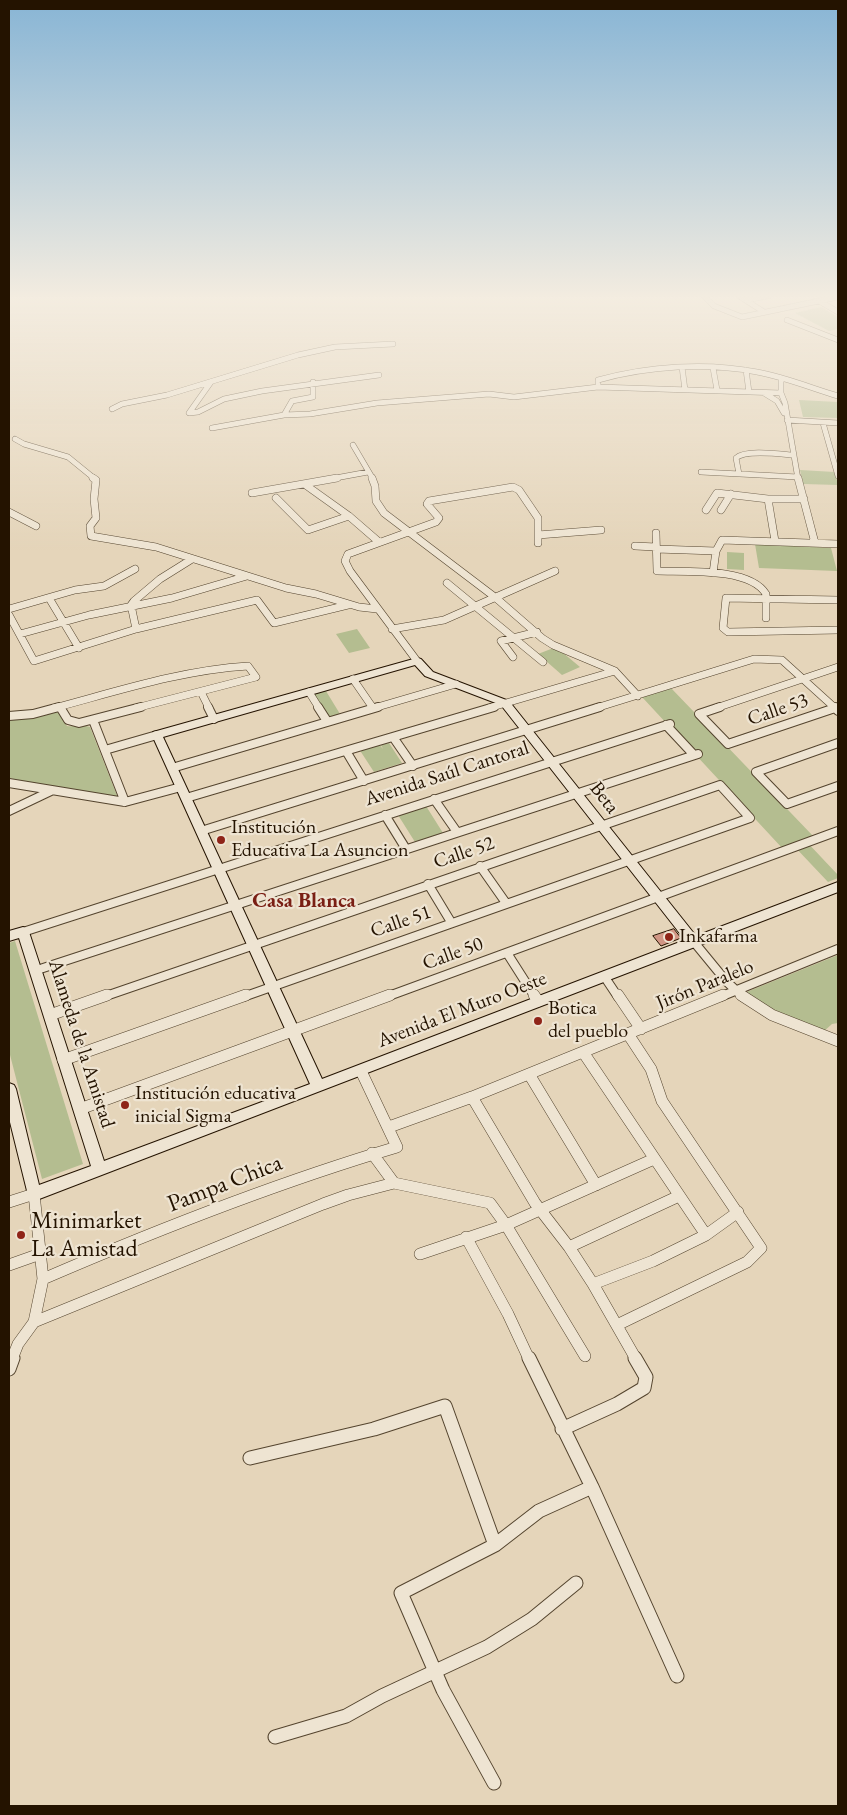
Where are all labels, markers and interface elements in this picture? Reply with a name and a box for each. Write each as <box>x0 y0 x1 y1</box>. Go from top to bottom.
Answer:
street label: Calle 53 <box>744 688 812 732</box>
street label: Avenida Saúl Cantoral <box>362 736 532 812</box>
street label: Beta <box>584 777 624 819</box>
place label: Institución Educativa La Asuncion <box>231 816 408 863</box>
street label: Calle 52 <box>430 831 498 875</box>
marker: Institución Educativa La Asuncion <box>215 834 227 846</box>
district label: Casa Blanca <box>252 888 356 914</box>
street label: Calle 51 <box>367 900 435 944</box>
place label: Inkafarma <box>679 925 758 949</box>
marker: Inkafarma <box>663 931 675 943</box>
street label: Calle 50 <box>419 932 487 976</box>
street label: Jirón Paralelo <box>653 955 757 1015</box>
street label: Alameda de la Amistad <box>42 957 120 1131</box>
street label: Avenida El Muro Oeste <box>374 967 550 1053</box>
place label: Botica del pueblo <box>548 997 628 1044</box>
marker: Botica del pueblo <box>532 1015 544 1027</box>
place label: Institución educativa inicial Sigma <box>135 1082 296 1129</box>
marker: Institución educativa inicial Sigma <box>119 1099 131 1111</box>
street label: Pampa Chica <box>163 1149 287 1219</box>
place label: Minimarket La Amistad <box>31 1207 141 1263</box>
marker: Minimarket La Amistad <box>15 1229 27 1241</box>

